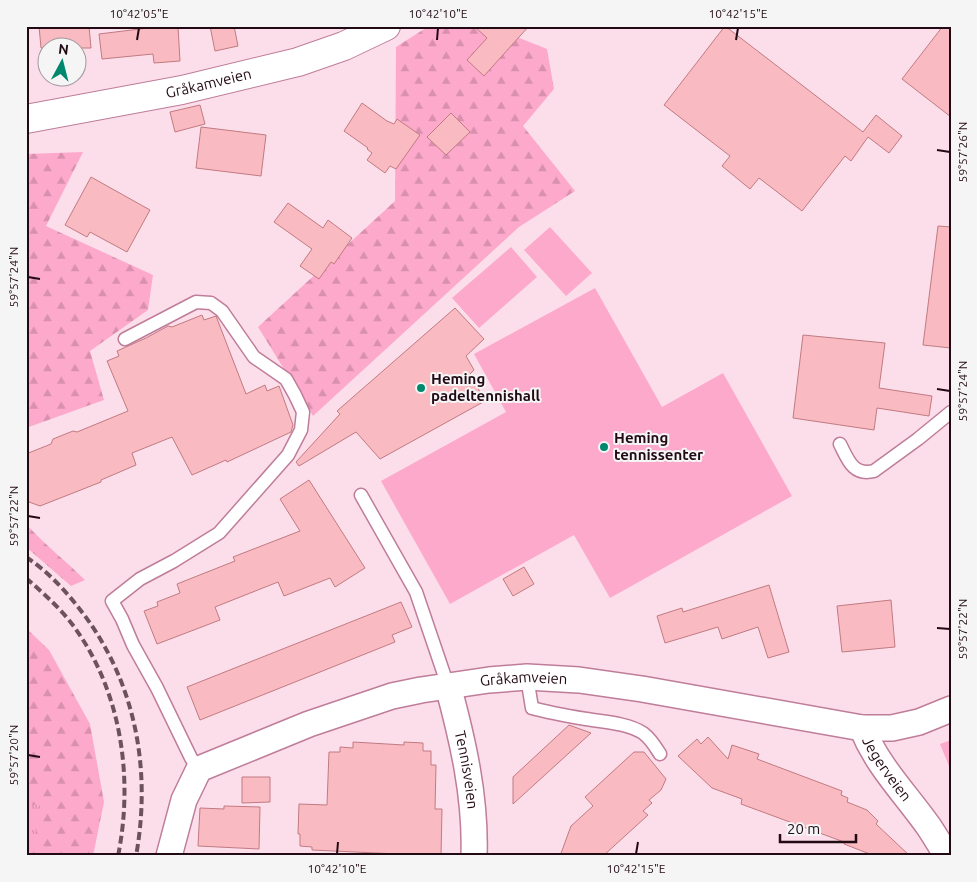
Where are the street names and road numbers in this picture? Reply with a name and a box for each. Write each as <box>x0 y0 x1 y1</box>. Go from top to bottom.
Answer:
street label: Gråkamveien <box>164 65 253 101</box>
street label: Gråkamveien <box>479 668 568 689</box>
street label: Tennisveien <box>452 729 482 810</box>
street label: Jegerveien <box>859 734 915 804</box>

